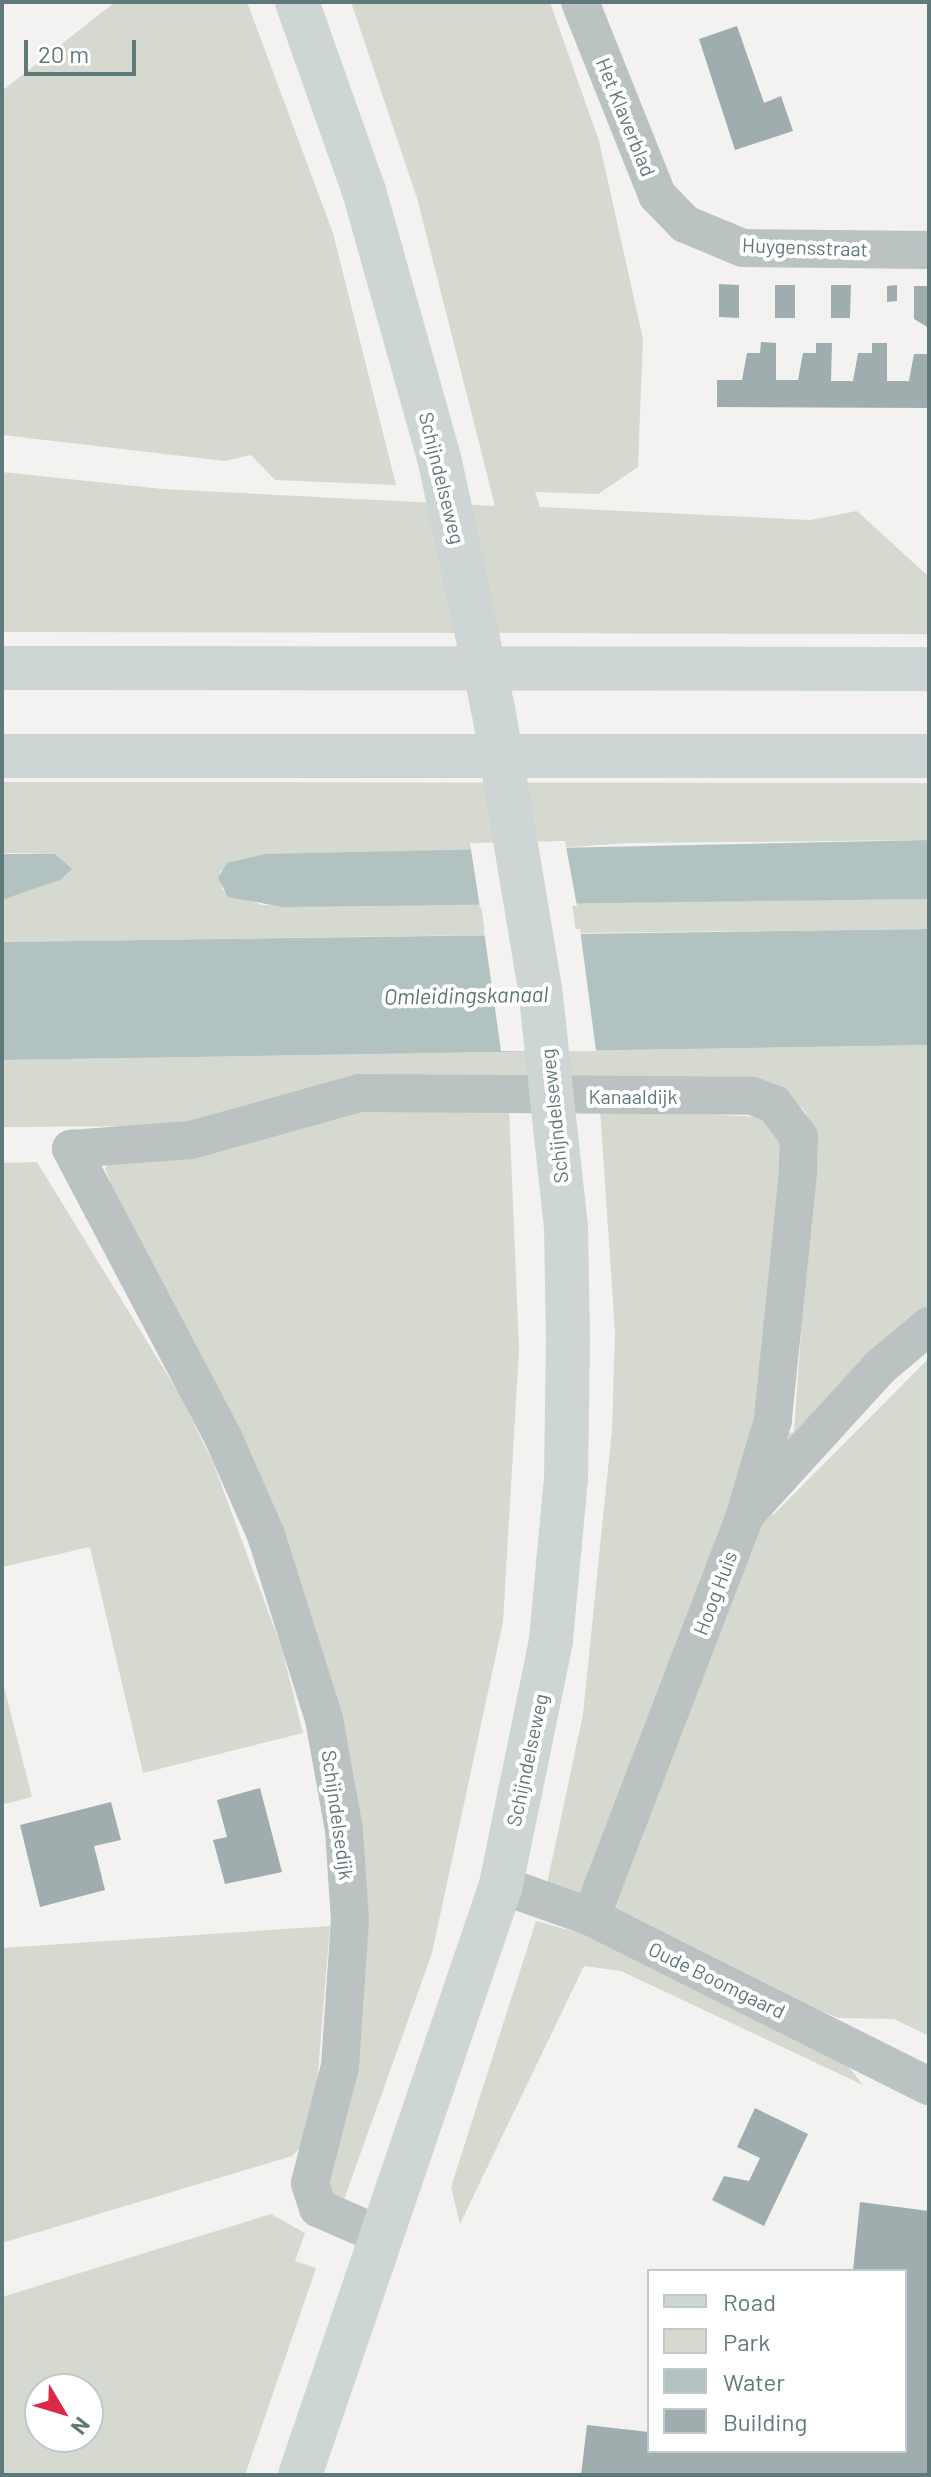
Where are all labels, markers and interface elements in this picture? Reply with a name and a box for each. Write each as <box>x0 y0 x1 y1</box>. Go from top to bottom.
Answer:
scale bar <box>28 24 140 74</box>
text: 20 m <box>38 39 89 68</box>
street label: Het Klaverblad <box>591 54 661 180</box>
street label: Huygensstraat <box>742 233 868 261</box>
street label: Schijndelseweg <box>414 410 470 546</box>
water label: Omleidingskanaal <box>384 980 548 1010</box>
street label: Schijndelseweg <box>535 1048 573 1184</box>
street label: Kanaaldijk <box>588 1084 678 1108</box>
street label: Hoog Huis <box>688 1548 742 1638</box>
street label: Schijndelseweg <box>501 1691 553 1829</box>
street label: Schijndelsedijk <box>317 1749 359 1881</box>
street label: Oude Boomgaard <box>645 1937 789 2023</box>
legend <box>647 2269 907 2453</box>
text: Road <box>723 2287 776 2316</box>
text: Park <box>723 2327 770 2356</box>
text: Water <box>723 2367 785 2396</box>
north arrow <box>24 2373 104 2453</box>
text: Building <box>723 2407 807 2436</box>
text: N <box>67 2413 96 2440</box>

